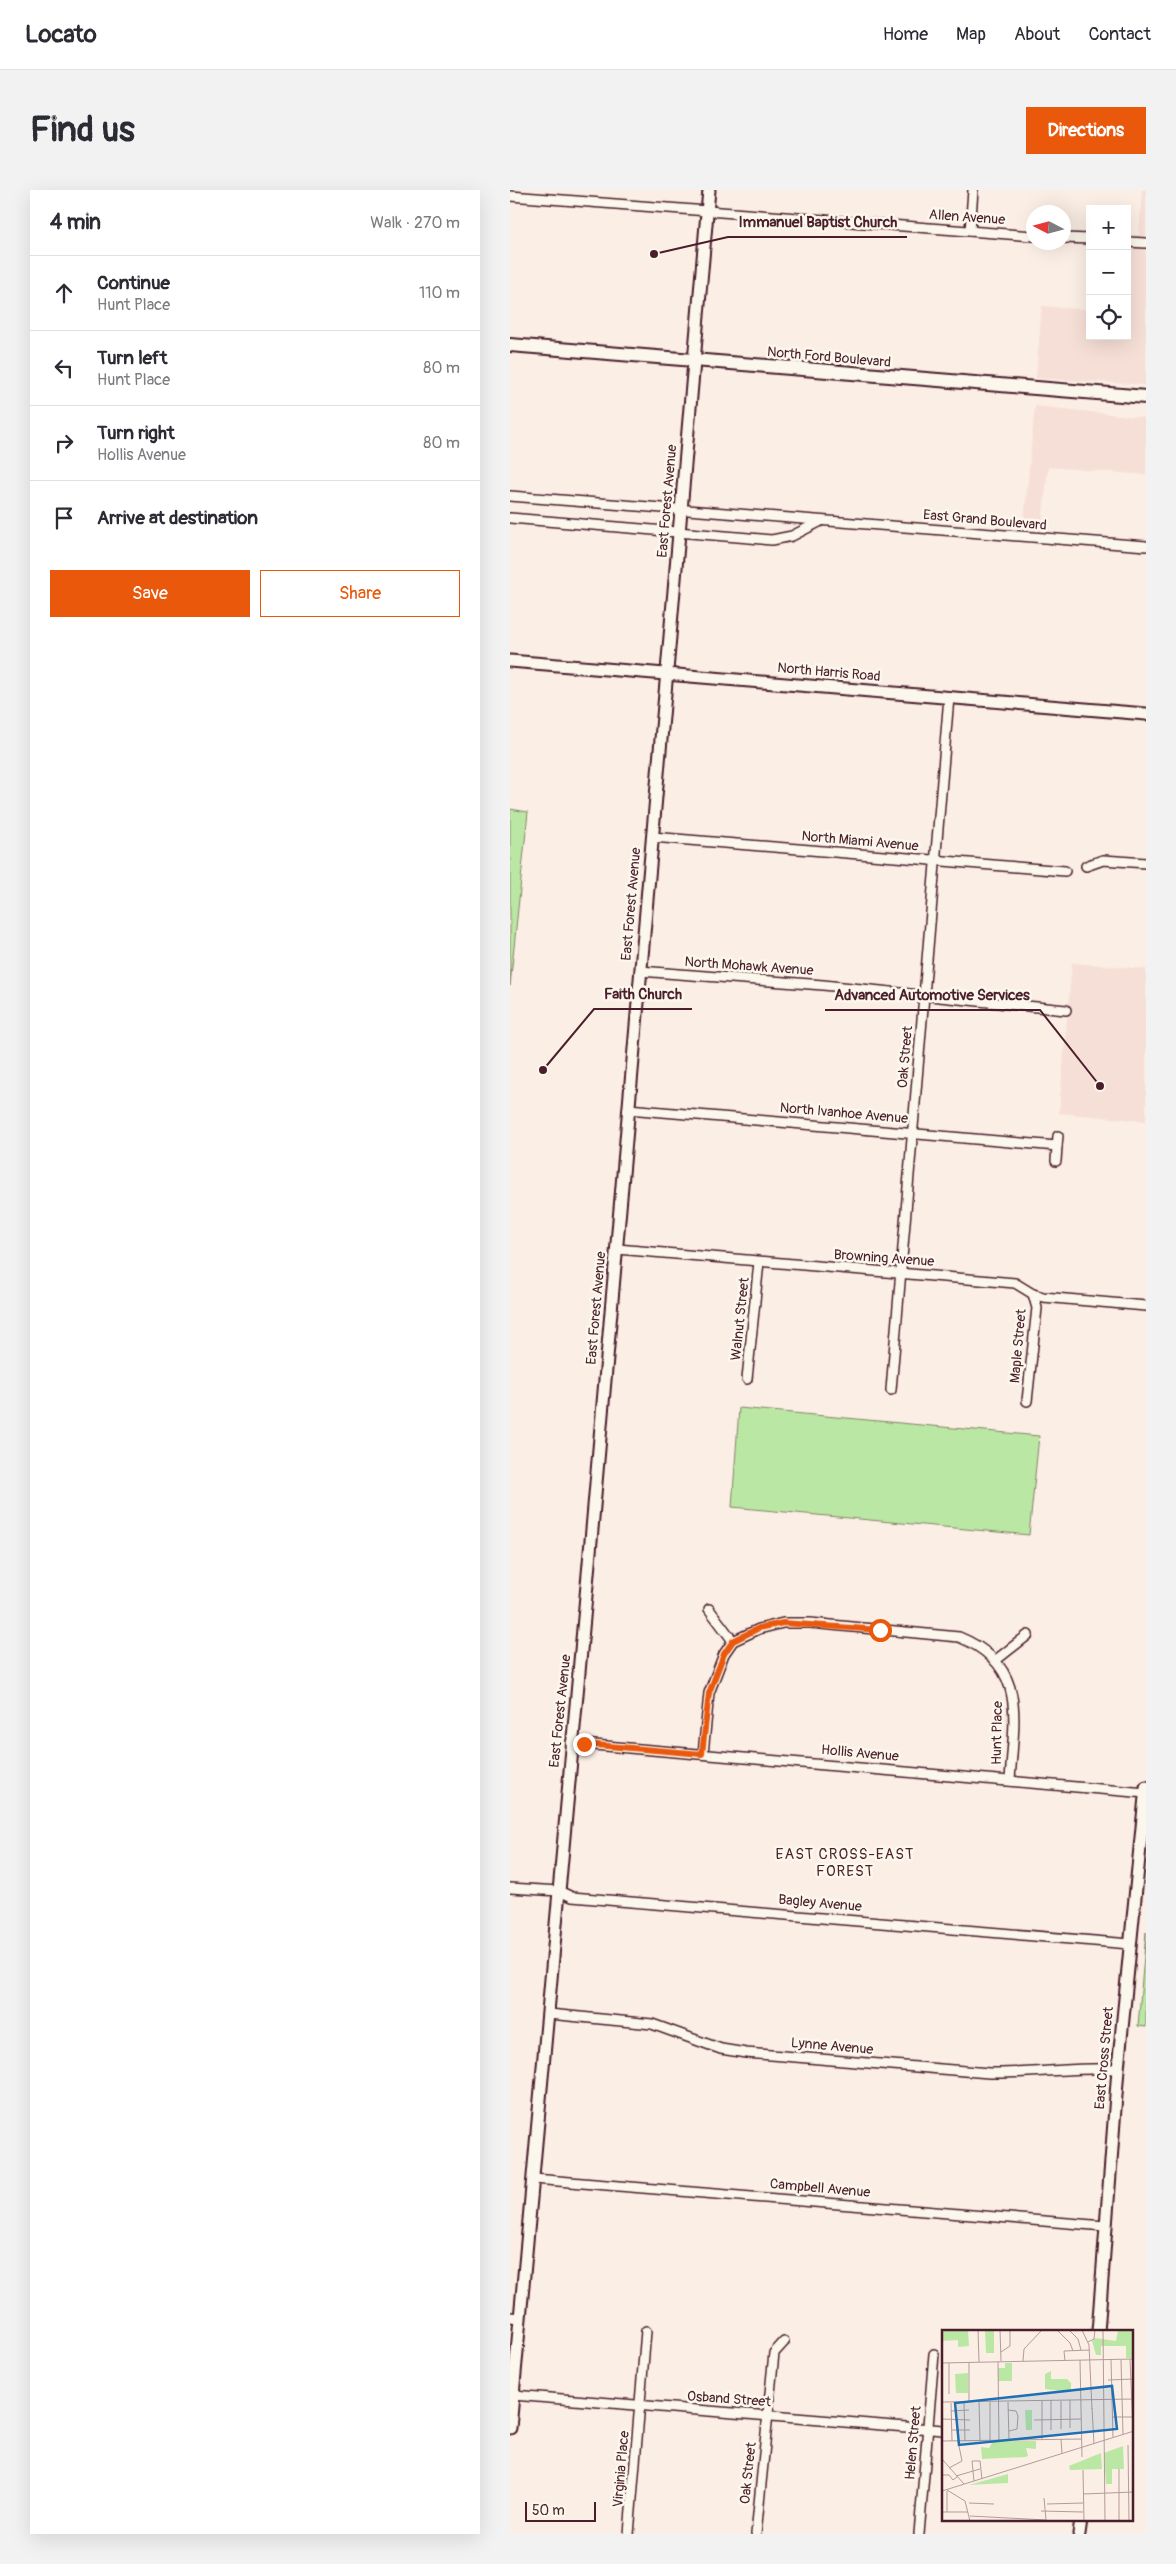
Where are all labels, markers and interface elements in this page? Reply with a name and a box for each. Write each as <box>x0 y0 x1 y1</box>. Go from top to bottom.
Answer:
text: Locato <box>25 20 97 49</box>
text: Home <box>883 23 928 46</box>
text: Map <box>956 23 986 46</box>
text: About <box>1014 23 1060 46</box>
text: Contact <box>1088 23 1151 46</box>
button: Directions <box>1026 107 1146 154</box>
text: Find us <box>30 108 135 152</box>
north arrow <box>1026 205 1071 250</box>
map controls <box>1086 205 1131 340</box>
button: + <box>1086 205 1131 250</box>
street label: Allen Avenue <box>928 206 1006 228</box>
callout: Immanuel Baptist Church <box>728 207 907 237</box>
text: 4 min <box>50 209 101 236</box>
text: Walk · 270 m <box>370 213 460 233</box>
text: Immanuel Baptist Church <box>739 213 897 232</box>
button: − <box>1086 250 1131 295</box>
text: Continue <box>97 271 170 295</box>
icon: ahead <box>50 279 78 307</box>
text: 110 m <box>419 283 460 303</box>
text: Hunt Place <box>97 295 170 315</box>
button: locate <box>1086 295 1131 340</box>
street label: North Ford Boulevard <box>766 343 892 371</box>
text: Turn left <box>97 346 167 370</box>
icon: left <box>50 354 78 382</box>
text: 80 m <box>423 358 460 378</box>
text: Hunt Place <box>97 370 170 390</box>
text: Turn right <box>97 421 175 445</box>
icon: right <box>50 429 78 457</box>
text: 80 m <box>423 433 460 453</box>
street label: East Forest Avenue <box>654 444 680 558</box>
text: Hollis Avenue <box>97 445 186 465</box>
icon: arrive <box>50 504 78 532</box>
text: Arrive at destination <box>97 506 258 530</box>
street label: East Grand Boulevard <box>922 506 1048 534</box>
button: Save <box>50 570 250 617</box>
button: Share <box>260 570 460 617</box>
street label: North Harris Road <box>777 659 881 685</box>
street label: North Miami Avenue <box>801 827 919 855</box>
street label: East Forest Avenue <box>618 847 644 961</box>
street label: North Mohawk Avenue <box>684 953 814 979</box>
callout: Faith Church <box>594 979 692 1009</box>
callout: Advanced Automotive Services <box>825 980 1040 1010</box>
text: Faith Church <box>604 985 682 1004</box>
text: Advanced Automotive Services <box>834 986 1030 1005</box>
street label: Oak Street <box>894 1025 916 1089</box>
street label: North Ivanhoe Avenue <box>779 1099 909 1127</box>
street label: Browning Avenue <box>833 1246 935 1270</box>
street label: East Forest Avenue <box>583 1251 609 1365</box>
street label: Walnut Street <box>727 1276 753 1361</box>
street label: Maple Street <box>1006 1308 1030 1384</box>
route start <box>869 1619 892 1642</box>
street label: East Forest Avenue <box>546 1654 574 1768</box>
street label: Hunt Place <box>988 1701 1006 1765</box>
route end <box>573 1733 596 1756</box>
street label: Hollis Avenue <box>820 1741 900 1765</box>
district label: EAST CROSS-EAST FOREST <box>776 1845 914 1881</box>
street label: Bagley Avenue <box>778 1891 863 1915</box>
street label: East Cross Street <box>1091 2006 1117 2110</box>
street label: Lynne Avenue <box>790 2034 874 2058</box>
street label: Campbell Avenue <box>769 2175 871 2201</box>
inset map <box>942 2330 1134 2522</box>
street label: Osband Street <box>687 2388 772 2410</box>
street label: Helen Street <box>901 2405 925 2481</box>
street label: Virginia Place <box>609 2430 633 2508</box>
street label: Oak Street <box>736 2441 760 2505</box>
scale bar <box>525 2499 596 2522</box>
text: 50 m <box>532 2502 565 2519</box>

